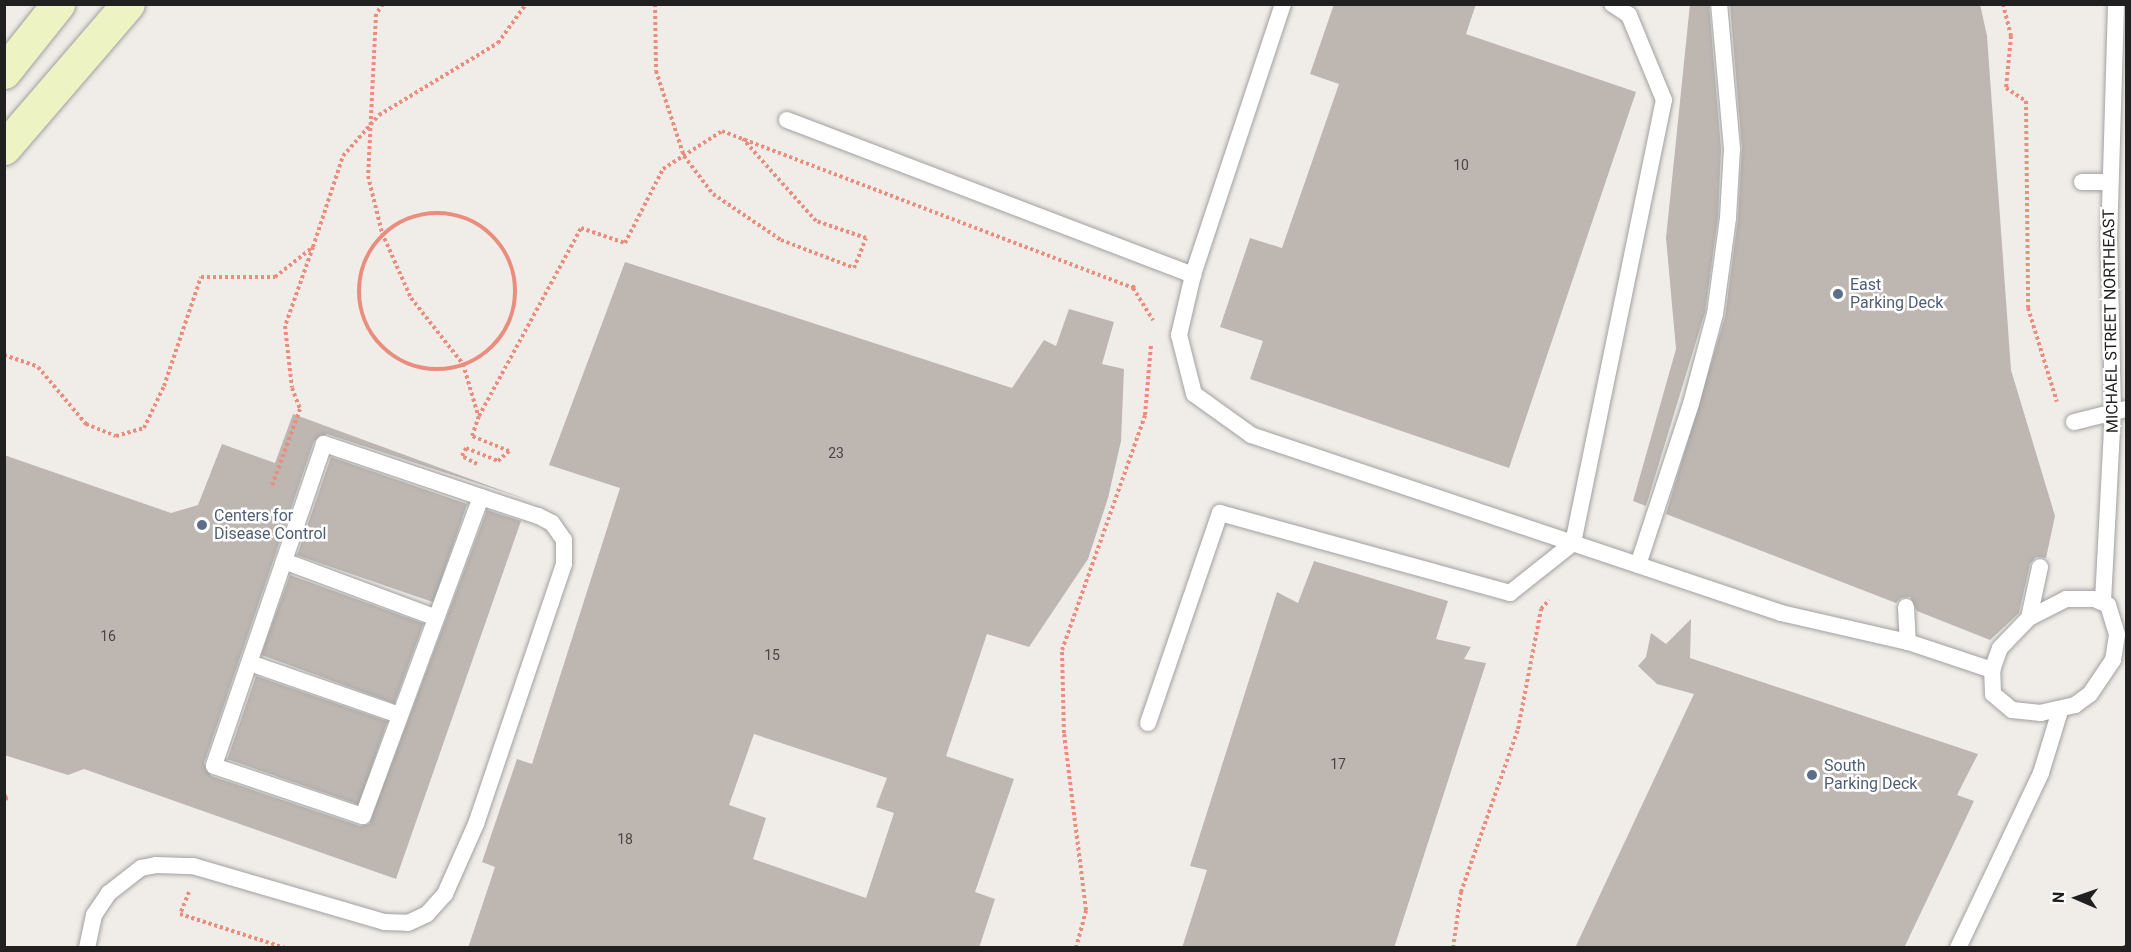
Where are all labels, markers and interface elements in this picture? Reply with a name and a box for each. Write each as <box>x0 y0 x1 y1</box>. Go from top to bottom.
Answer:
house number: 10 <box>1453 157 1469 173</box>
street label: MICHAEL STREET NORTHEAST <box>2099 209 2123 433</box>
place label: East Parking Deck <box>1850 275 1943 313</box>
marker: East Parking Deck <box>1831 287 1845 301</box>
house number: 23 <box>828 445 844 461</box>
place label: Centers for Disease Control <box>214 506 326 544</box>
marker: Centers for Disease Control <box>195 518 209 532</box>
house number: 16 <box>100 628 116 644</box>
house number: 15 <box>764 647 780 663</box>
house number: 17 <box>1330 756 1346 772</box>
place label: South Parking Deck <box>1824 756 1917 794</box>
marker: South Parking Deck <box>1805 768 1819 782</box>
house number: 18 <box>617 831 633 847</box>
north arrow <box>2047 868 2107 928</box>
text: N <box>2049 891 2068 903</box>

